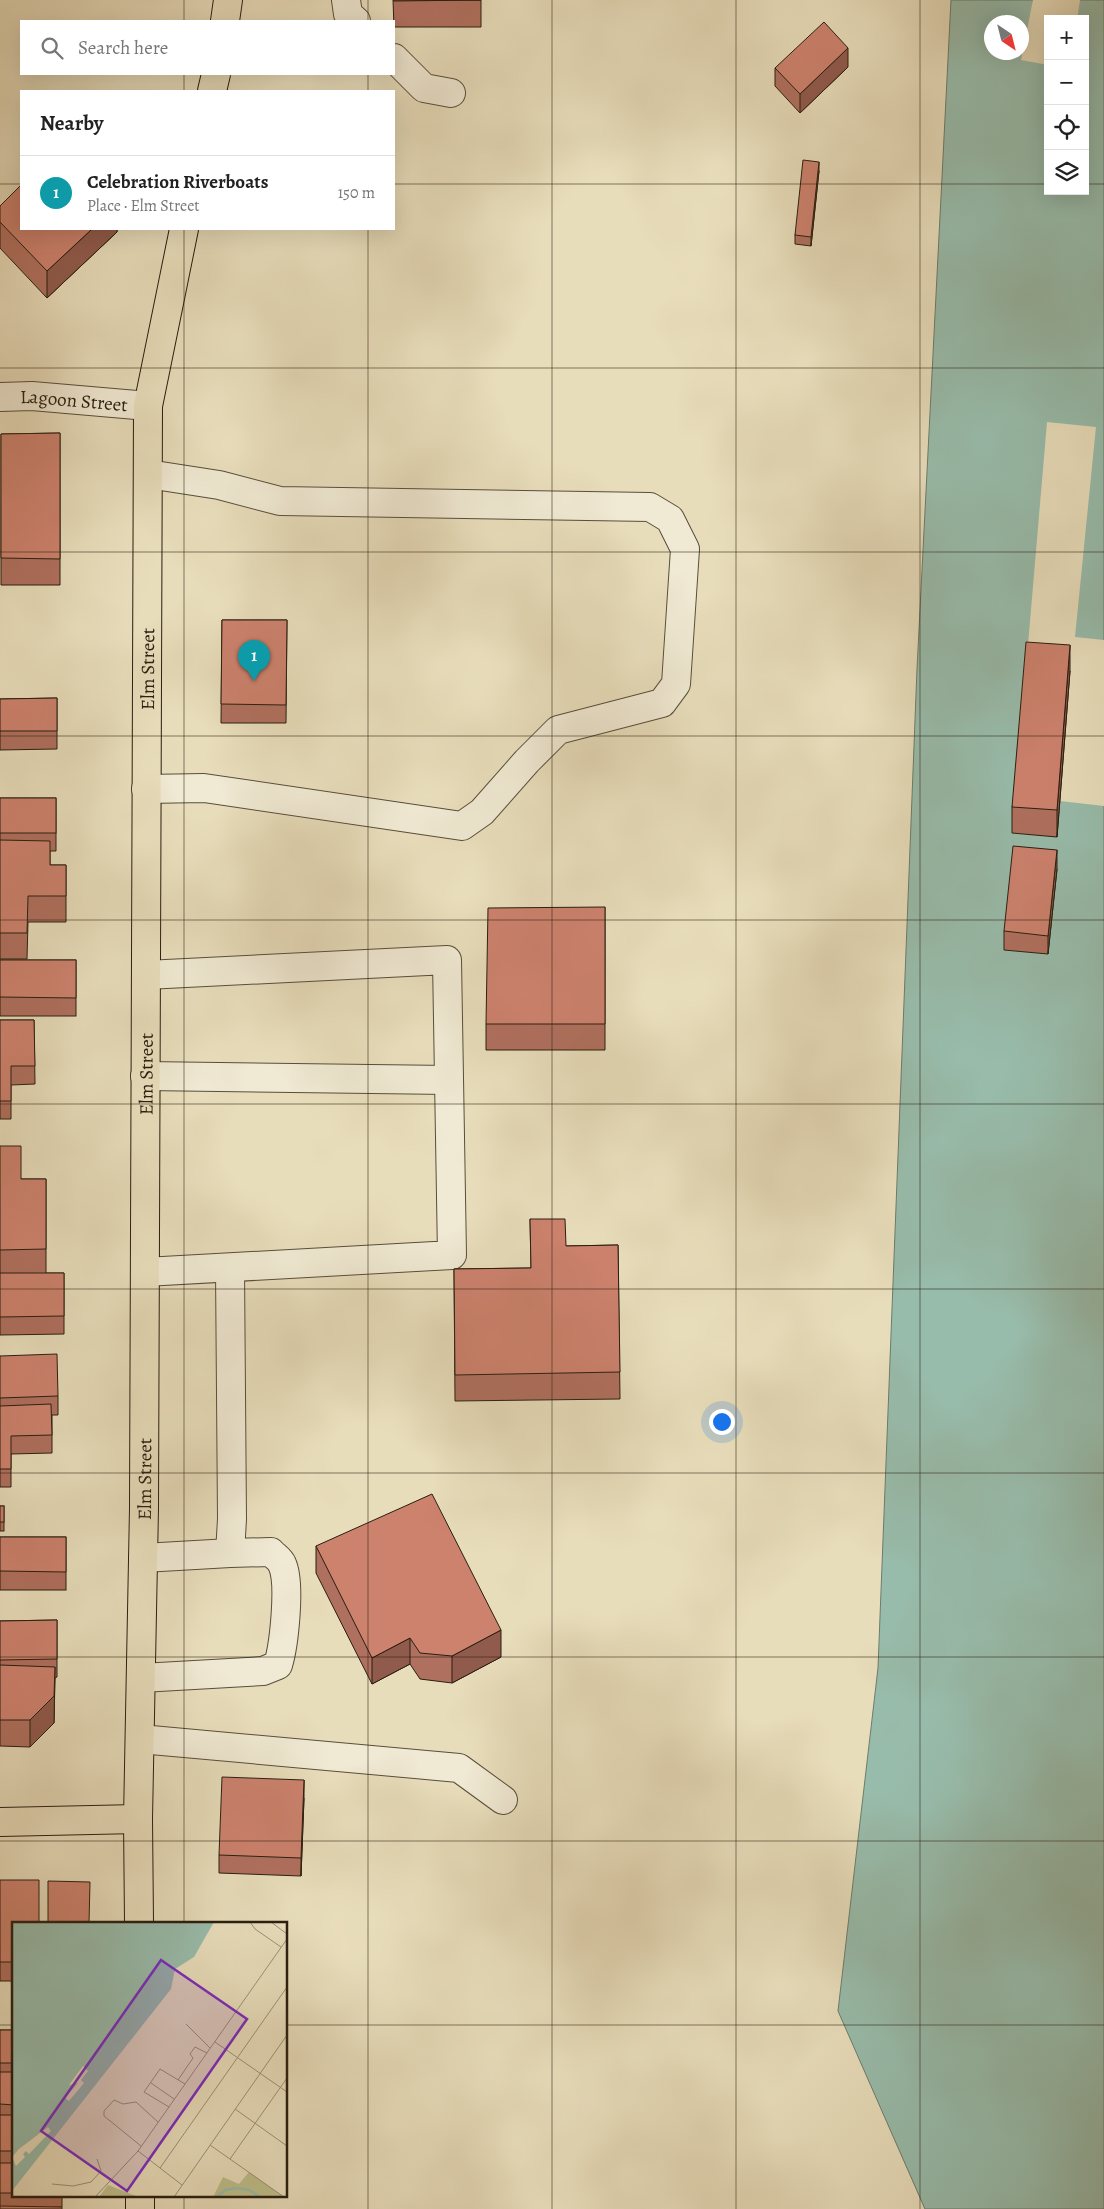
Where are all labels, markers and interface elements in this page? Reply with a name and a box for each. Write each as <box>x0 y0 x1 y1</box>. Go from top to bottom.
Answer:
north arrow <box>984 15 1029 60</box>
map controls <box>1044 15 1089 195</box>
button: + <box>1044 15 1089 60</box>
search box <box>20 20 395 75</box>
icon: search <box>38 34 66 62</box>
text: Search here <box>78 35 168 61</box>
button: − <box>1044 60 1089 105</box>
button: locate <box>1044 105 1089 150</box>
text: Nearby <box>40 109 103 137</box>
button: layers <box>1044 150 1089 195</box>
text: Celebration Riverboats <box>87 169 268 195</box>
text: 1 <box>53 182 59 204</box>
text: 150 m <box>338 182 375 204</box>
text: Place · Elm Street <box>87 195 200 217</box>
street label: Lagoon Street <box>20 384 129 418</box>
street label: Elm Street <box>135 628 161 710</box>
pin: 1 <box>238 640 270 681</box>
street label: Elm Street <box>133 1033 160 1115</box>
your location <box>709 1409 735 1435</box>
street label: Elm Street <box>132 1438 158 1520</box>
inset map <box>12 1922 288 2196</box>

